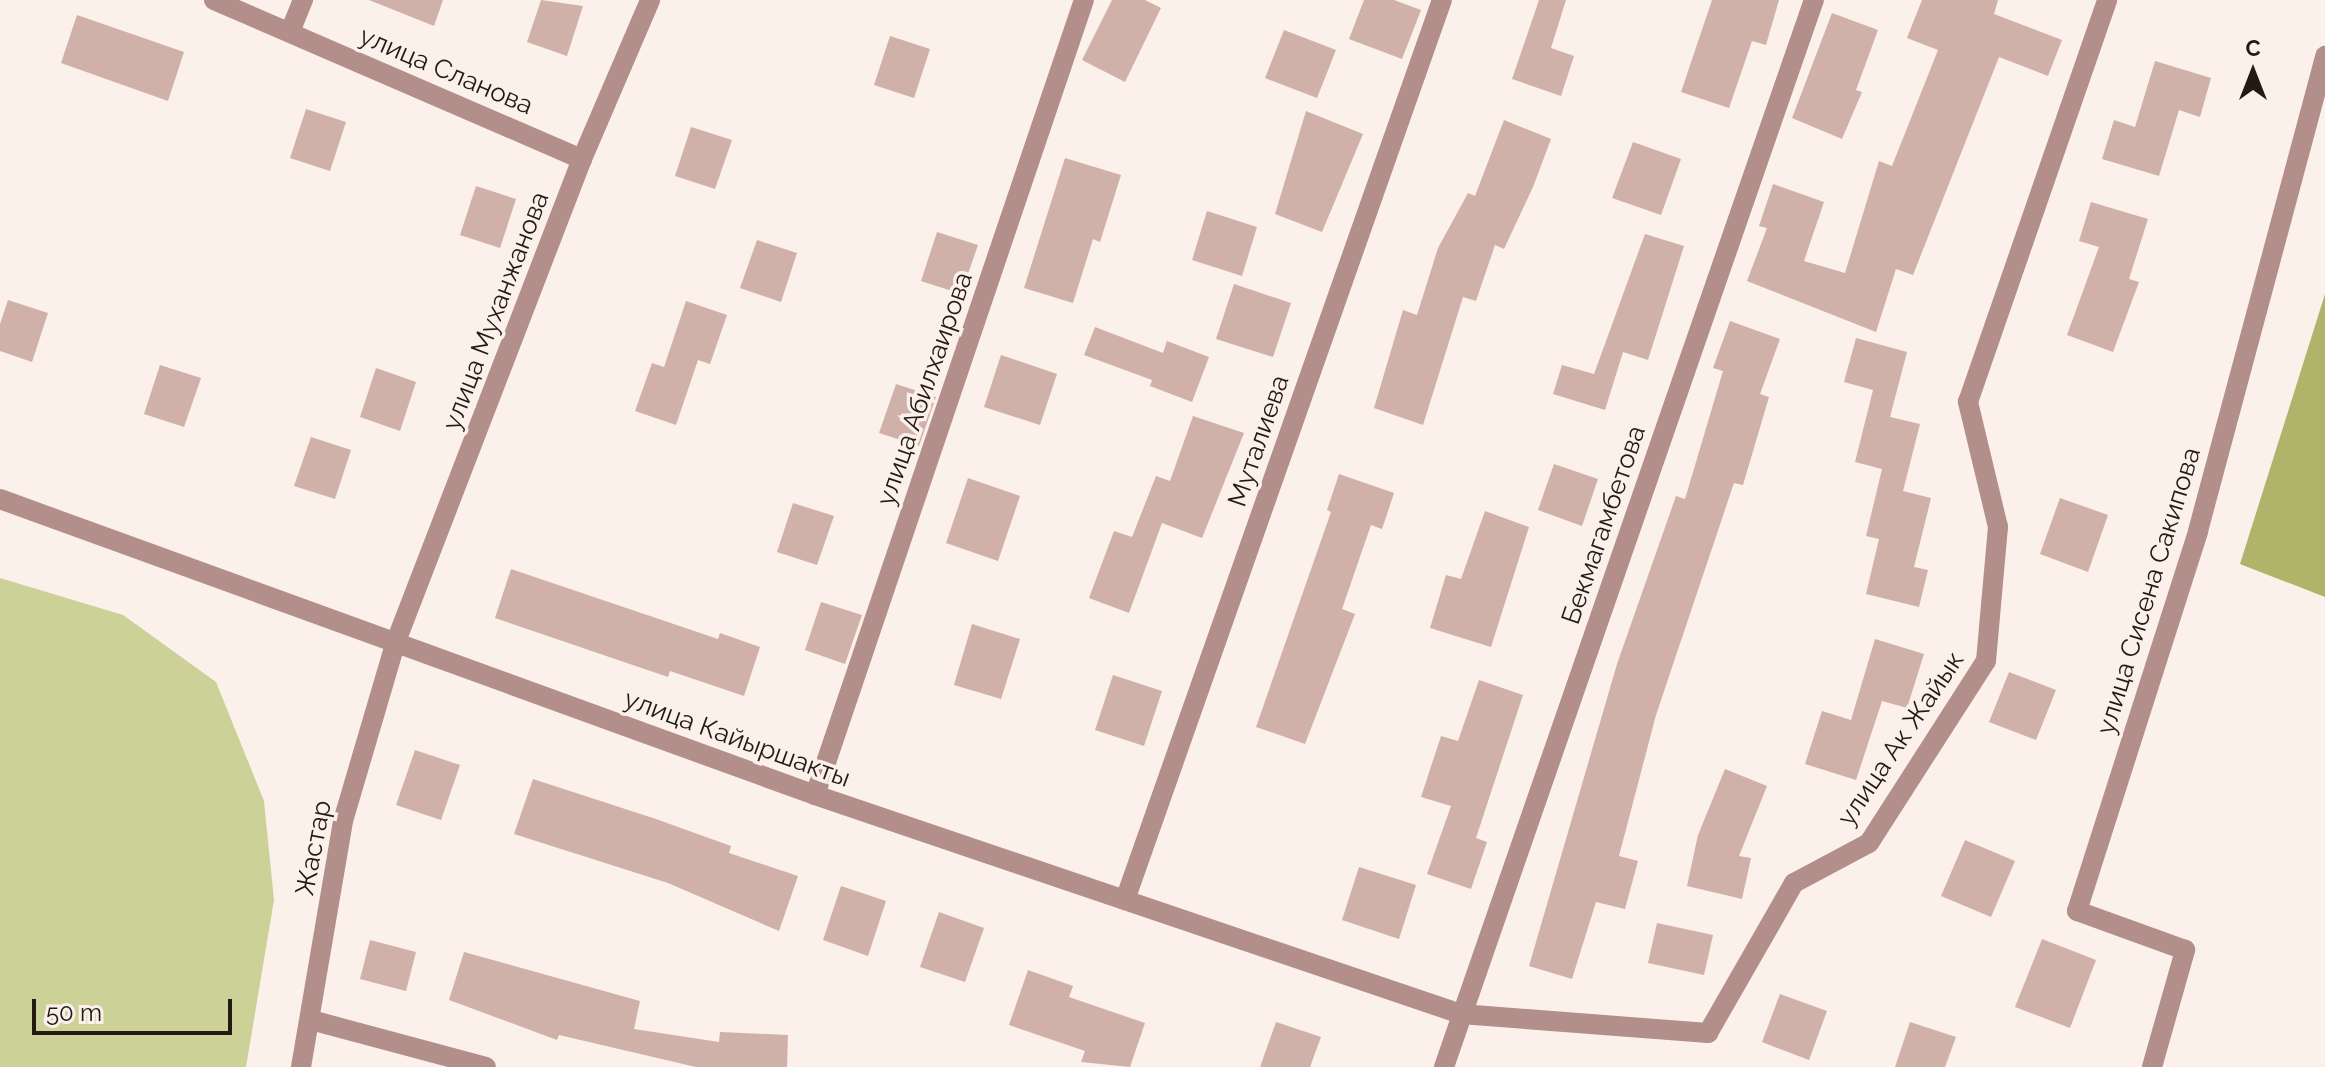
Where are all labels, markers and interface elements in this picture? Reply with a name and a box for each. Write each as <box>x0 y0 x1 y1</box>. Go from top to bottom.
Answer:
street label: улица Сланова <box>354 20 538 122</box>
north arrow <box>2213 32 2293 112</box>
text: С <box>2245 35 2261 61</box>
street label: улица Муханжанова <box>436 187 556 435</box>
street label: улица Абилхаирова <box>870 268 980 510</box>
street label: Муталиева <box>1222 371 1296 511</box>
street label: Бекмагамбетова <box>1555 422 1653 628</box>
street label: улица Сисена Сакипова <box>2091 444 2207 738</box>
street label: улица Ак Жайык <box>1831 646 1971 832</box>
street label: улица Кайыршакты <box>620 684 854 794</box>
street label: Жастар <box>289 798 339 898</box>
scale bar <box>36 983 236 1033</box>
text: 50 m <box>46 998 102 1027</box>

